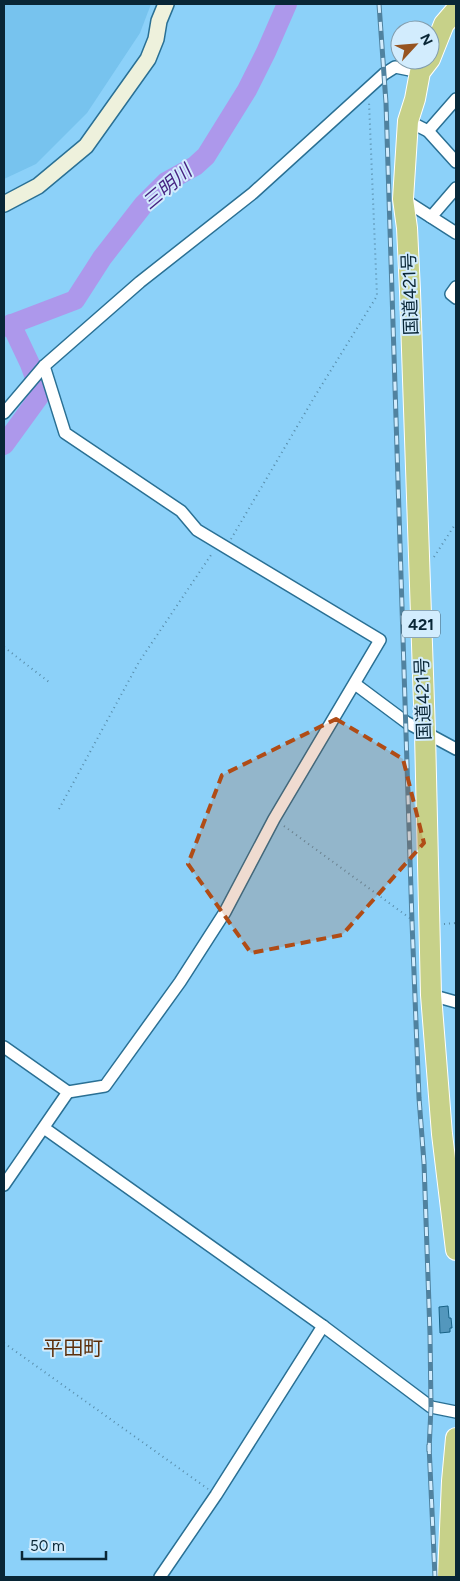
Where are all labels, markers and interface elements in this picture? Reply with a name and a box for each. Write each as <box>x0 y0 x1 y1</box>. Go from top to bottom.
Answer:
north arrow <box>390 20 440 70</box>
text: N <box>416 31 436 48</box>
water label: 三明川 <box>138 159 198 214</box>
street label: 国道421号 <box>398 252 422 336</box>
road number: 421 <box>402 610 440 638</box>
street label: 国道421号 <box>411 657 435 741</box>
district label: 平田町 <box>43 1336 103 1360</box>
scale bar <box>22 1528 106 1560</box>
text: 50 m <box>30 1537 65 1555</box>

